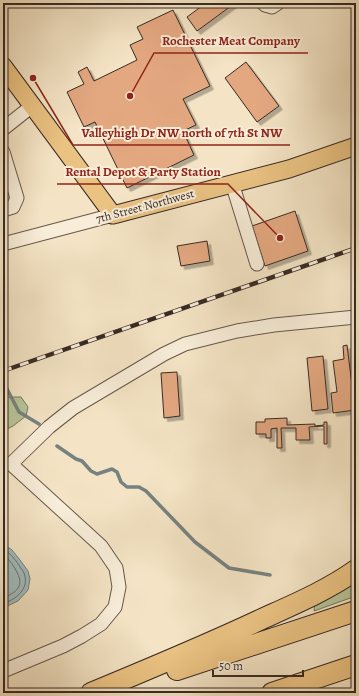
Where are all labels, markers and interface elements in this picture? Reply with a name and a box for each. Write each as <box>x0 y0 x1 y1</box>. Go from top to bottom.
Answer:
callout: Rochester Meat Company <box>154 28 308 53</box>
text: Rochester Meat Company <box>162 32 301 49</box>
callout: Valleyhigh Dr NW north of 7th St NW <box>73 120 290 145</box>
text: Valleyhigh Dr NW north of 7th St NW <box>80 124 283 141</box>
callout: Rental Depot & Party Station <box>57 159 228 184</box>
text: Rental Depot & Party Station <box>65 163 221 180</box>
street label: 7th Street Northwest <box>94 185 196 227</box>
scale bar <box>213 652 303 678</box>
text: 50 m <box>219 658 243 674</box>

